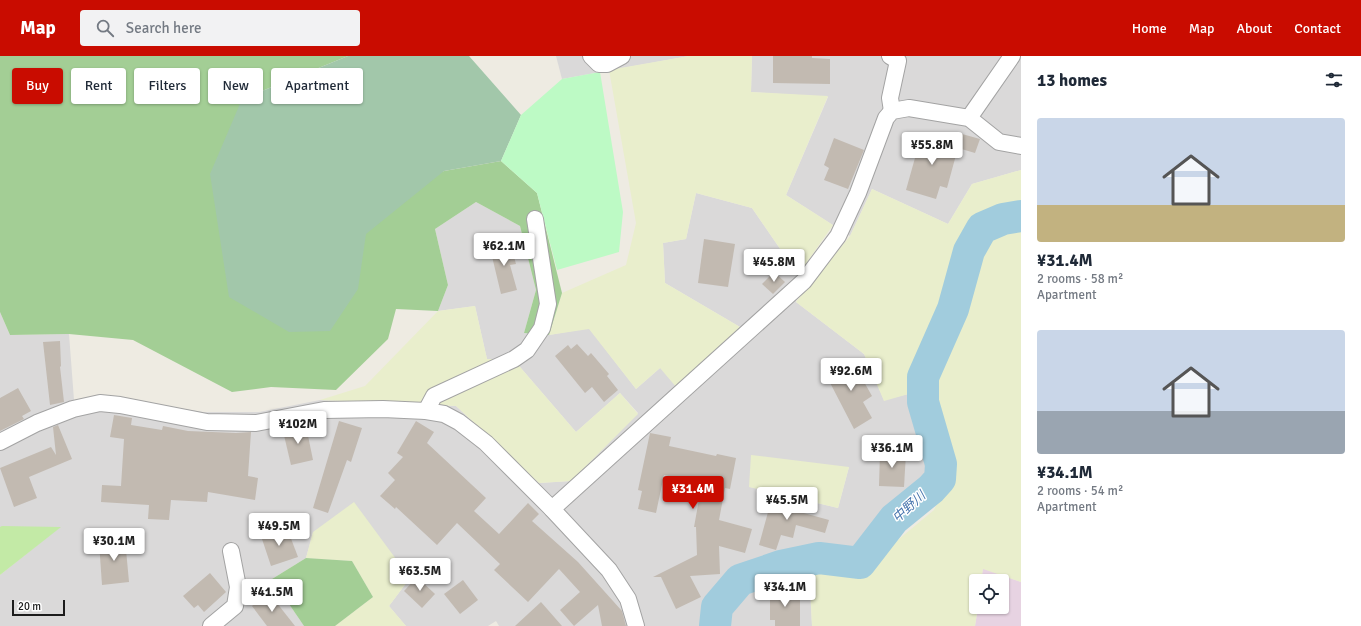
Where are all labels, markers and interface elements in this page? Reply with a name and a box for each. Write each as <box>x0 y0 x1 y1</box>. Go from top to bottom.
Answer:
search box <box>80 10 360 46</box>
text: Map <box>20 16 56 40</box>
icon: search <box>94 17 116 39</box>
text: Search here <box>126 19 201 37</box>
text: Home <box>1132 20 1167 37</box>
text: Map <box>1189 20 1214 37</box>
text: About <box>1236 20 1272 37</box>
text: Contact <box>1294 20 1341 37</box>
chip: Buy <box>12 68 63 104</box>
chip: Rent <box>71 68 126 104</box>
chip: Filters <box>134 68 200 104</box>
chip: New <box>208 68 263 104</box>
chip: Apartment <box>271 68 363 104</box>
icon: filters <box>1323 69 1345 91</box>
text: 13 homes <box>1037 70 1107 91</box>
pin: ¥55.8M <box>899 132 965 166</box>
text: ¥55.8M <box>911 137 953 153</box>
icon: home <box>1155 144 1227 216</box>
pin: ¥62.1M <box>471 233 537 267</box>
text: ¥62.1M <box>483 238 525 254</box>
pin: ¥45.8M <box>741 249 807 283</box>
text: ¥31.4M <box>1037 250 1093 271</box>
text: ¥45.8M <box>753 254 795 270</box>
text: 2 rooms · 58 m² <box>1037 271 1123 287</box>
text: Apartment <box>1037 287 1097 303</box>
icon: home <box>1155 356 1227 428</box>
pin: ¥92.6M <box>818 358 884 392</box>
text: ¥92.6M <box>830 363 872 379</box>
pin: ¥102M <box>270 411 326 445</box>
text: ¥102M <box>279 416 317 432</box>
pin: ¥36.1M <box>859 435 925 469</box>
text: ¥36.1M <box>871 440 913 456</box>
text: ¥34.1M <box>1037 462 1093 483</box>
pin: ¥31.4M <box>660 476 726 510</box>
text: ¥31.4M <box>672 481 714 497</box>
text: 2 rooms · 54 m² <box>1037 483 1123 499</box>
pin: ¥45.5M <box>754 487 820 521</box>
water label: 中野川 <box>889 487 930 526</box>
text: ¥45.5M <box>766 492 808 508</box>
text: Apartment <box>1037 499 1097 515</box>
pin: ¥49.5M <box>246 513 312 547</box>
text: ¥49.5M <box>258 518 300 534</box>
pin: ¥30.1M <box>81 528 147 562</box>
text: ¥30.1M <box>93 533 135 549</box>
pin: ¥63.5M <box>387 558 453 592</box>
text: ¥63.5M <box>399 563 441 579</box>
pin: ¥34.1M <box>752 574 818 608</box>
map controls <box>969 574 1009 614</box>
button: locate <box>969 574 1009 614</box>
pin: ¥41.5M <box>239 579 305 613</box>
text: ¥34.1M <box>764 579 806 595</box>
text: ¥41.5M <box>251 584 293 600</box>
scale bar <box>12 598 65 617</box>
text: 20 m <box>18 600 41 613</box>

